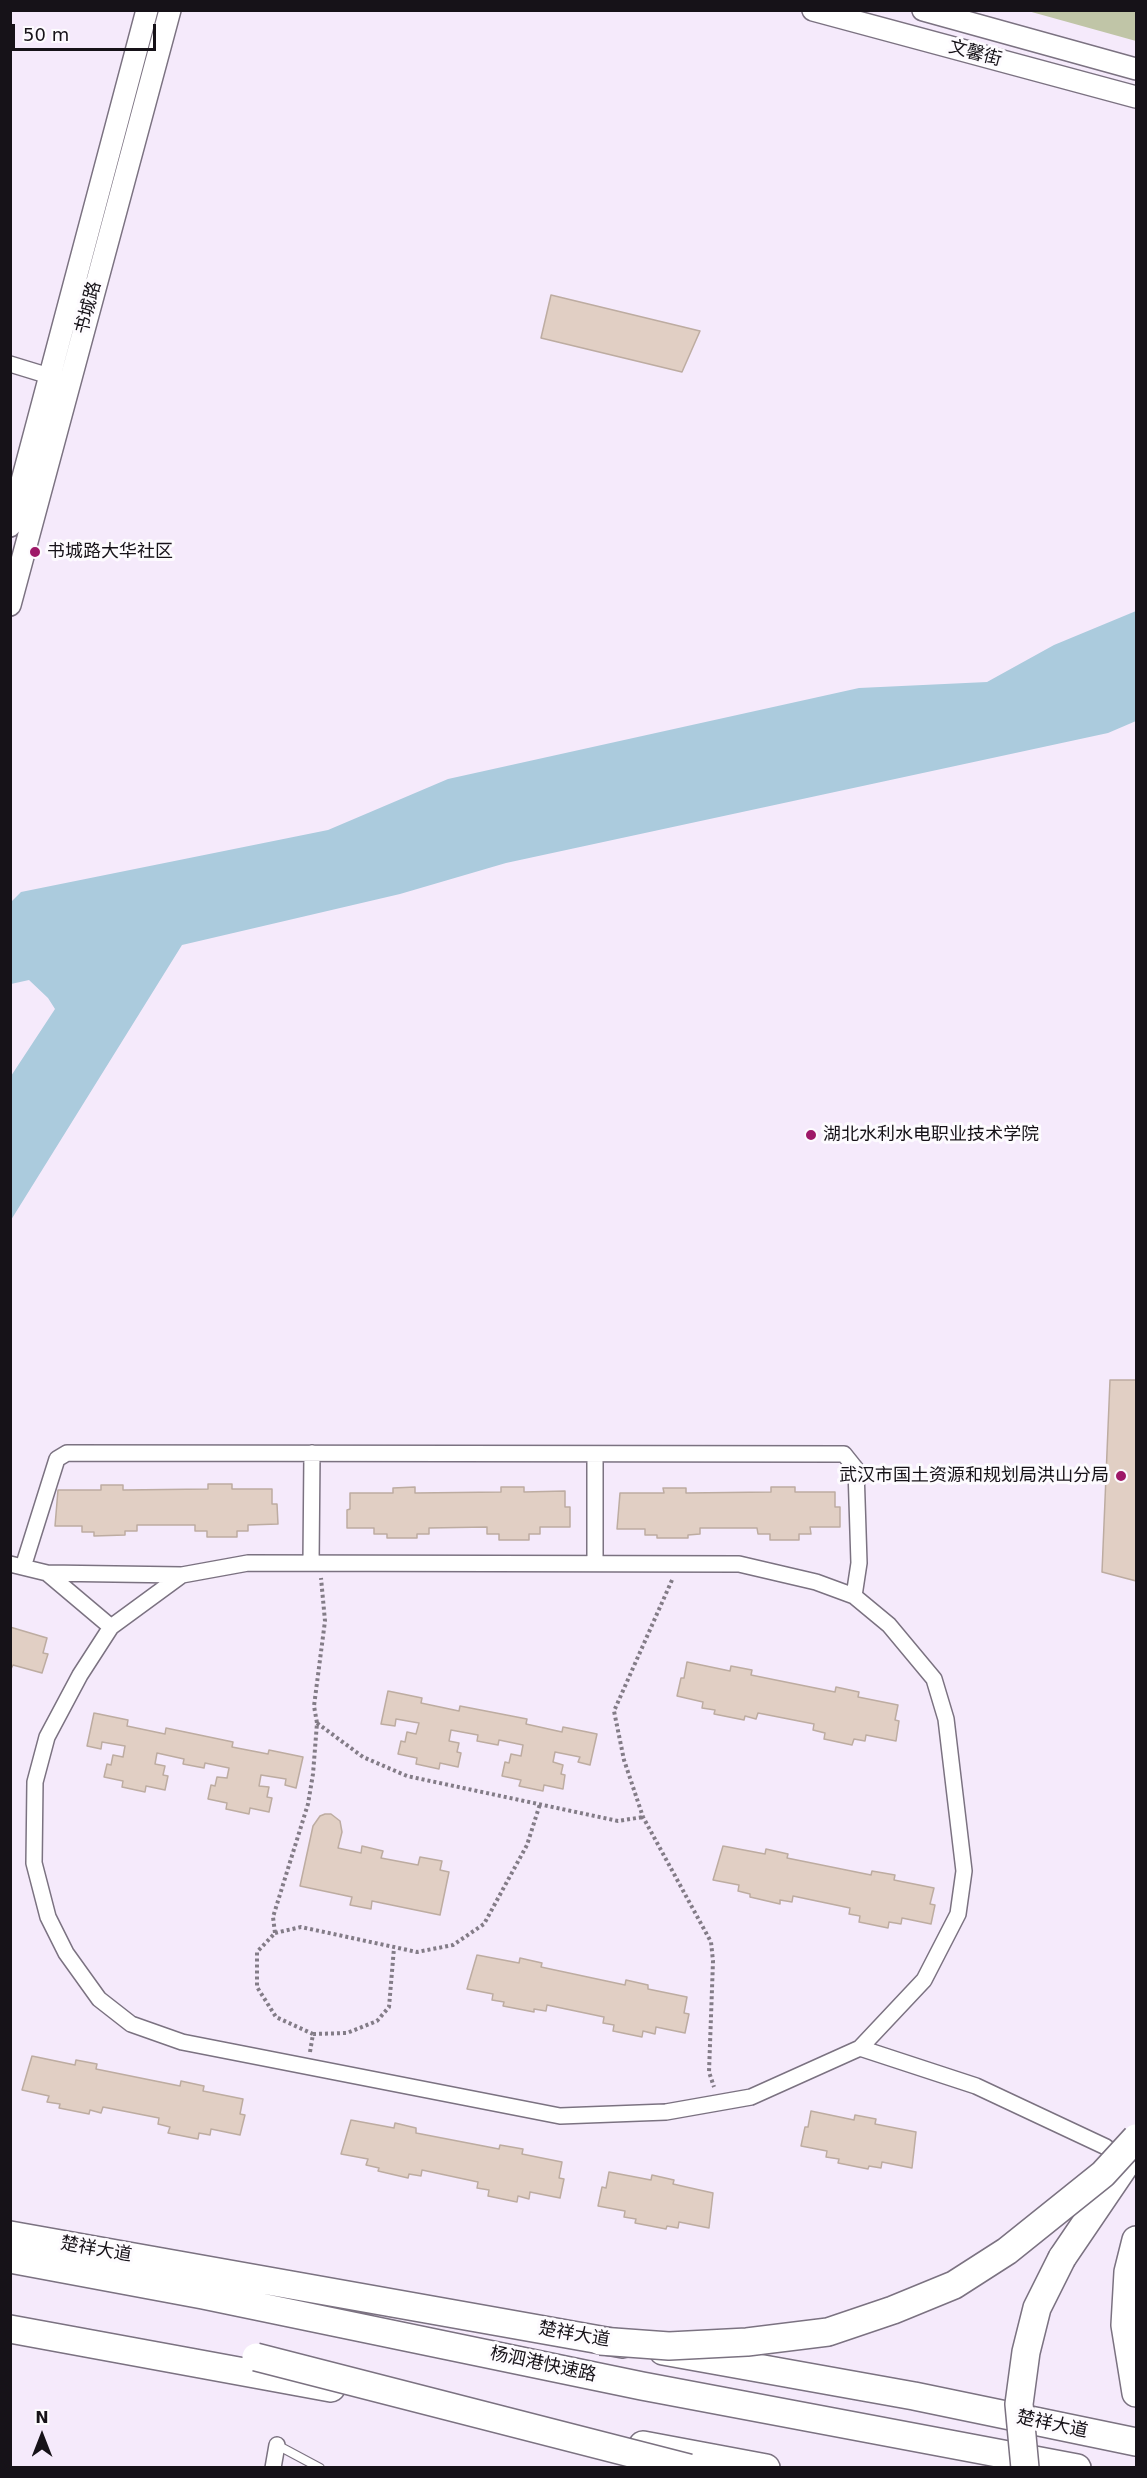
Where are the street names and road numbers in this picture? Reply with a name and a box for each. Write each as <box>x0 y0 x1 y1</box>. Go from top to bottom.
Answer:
street label: 文馨街 <box>946 37 1004 71</box>
street label: 书城路 <box>72 279 106 337</box>
street label: 楚祥大道 <box>59 2233 133 2267</box>
street label: 楚祥大道 <box>537 2318 611 2352</box>
street label: 杨泗港快速路 <box>488 2343 598 2387</box>
street label: 楚祥大道 <box>1015 2407 1089 2443</box>

